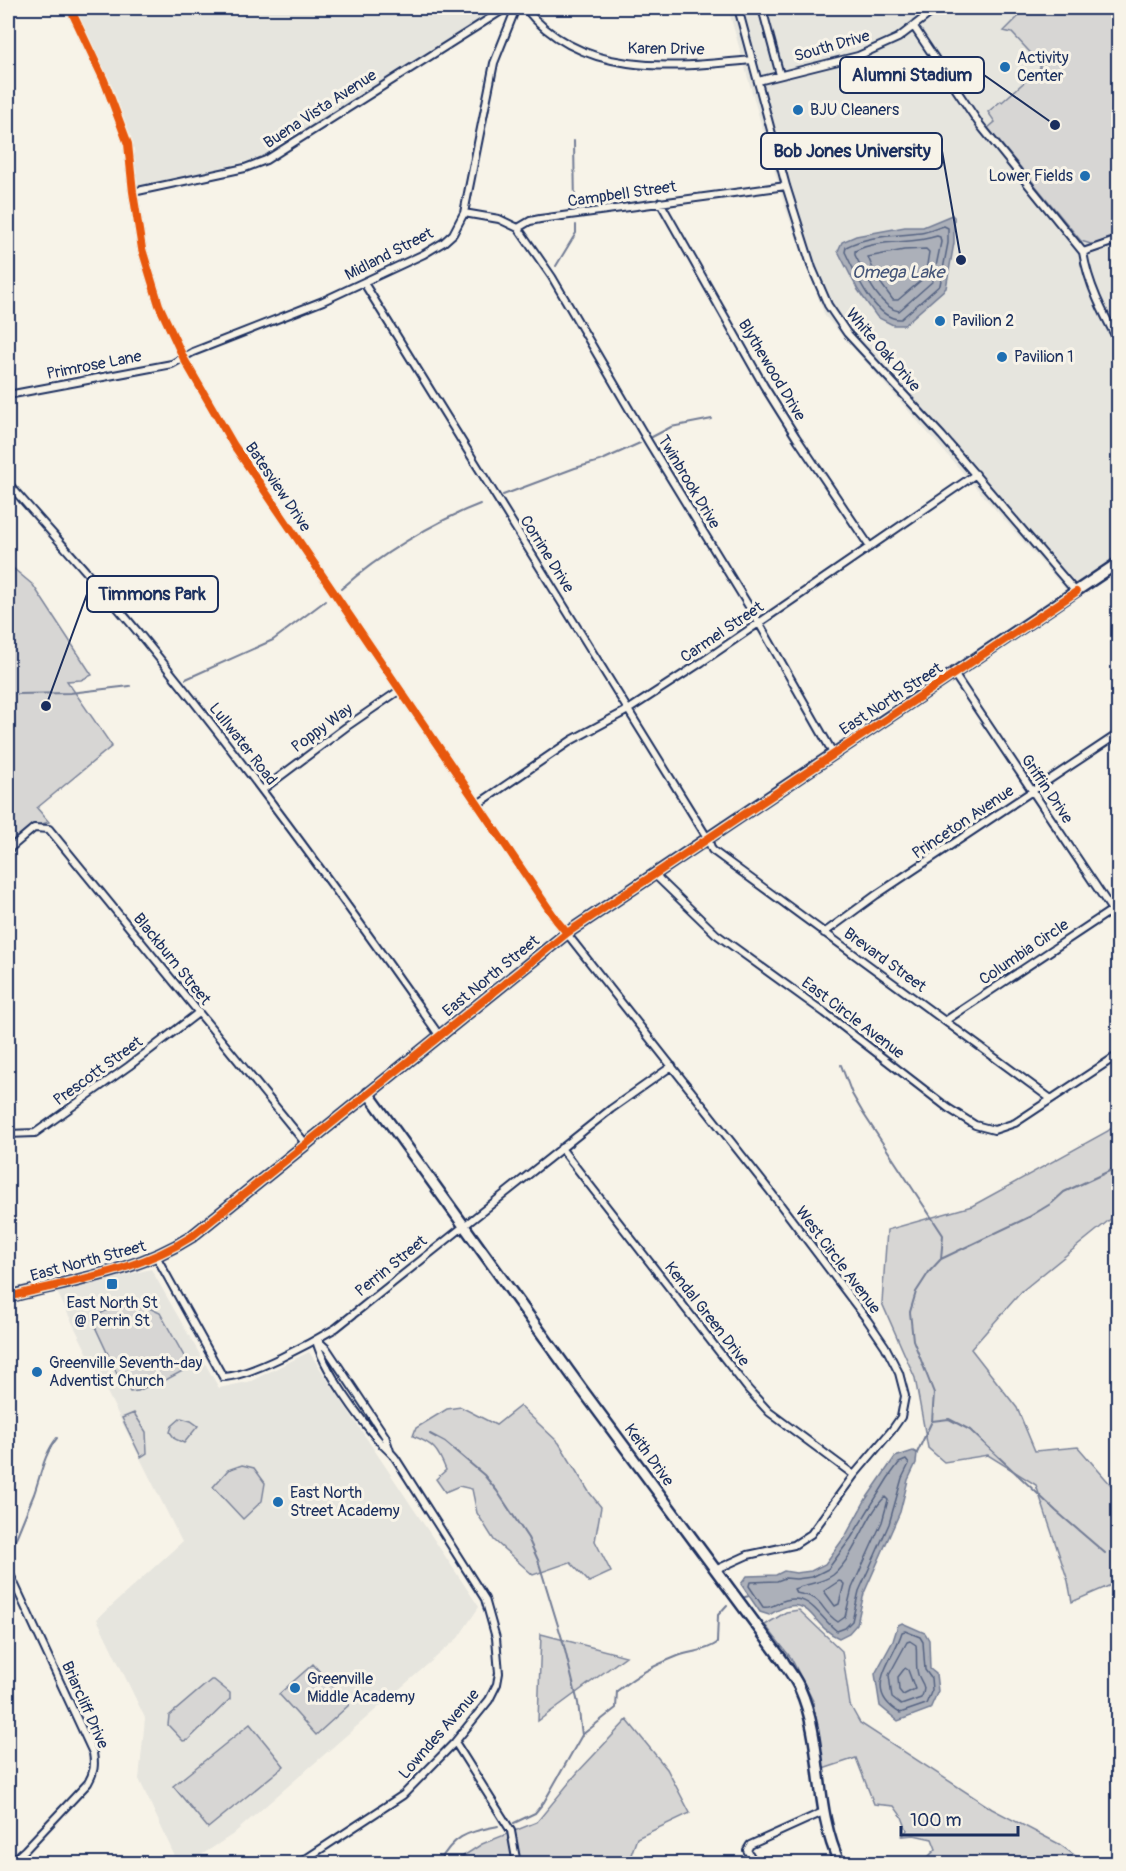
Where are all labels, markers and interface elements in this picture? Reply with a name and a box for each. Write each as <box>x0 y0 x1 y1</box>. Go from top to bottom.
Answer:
street label: South Drive <box>792 26 872 66</box>
street label: Karen Drive <box>627 38 705 60</box>
place label: Activity Center <box>1017 48 1069 86</box>
callout: Alumni Stadium <box>840 57 984 93</box>
marker: Activity Center <box>998 60 1012 74</box>
text: Alumni Stadium <box>852 64 972 87</box>
street label: Buena Vista Avenue <box>260 65 380 153</box>
place label: BJU Cleaners <box>810 100 899 120</box>
marker: BJU Cleaners <box>791 103 805 117</box>
callout: Bob Jones University <box>761 133 942 169</box>
text: Bob Jones University <box>773 140 931 163</box>
place label: Lower Fields <box>989 166 1073 186</box>
marker: Lower Fields <box>1078 169 1092 183</box>
street label: Campbell Street <box>566 176 678 212</box>
street label: Midland Street <box>341 223 437 285</box>
water label: Omega Lake <box>852 261 946 284</box>
street label: White Oak Drive <box>841 304 925 396</box>
place label: Pavilion 2 <box>952 311 1014 331</box>
marker: Pavilion 2 <box>933 314 947 328</box>
street label: Blythewood Drive <box>734 316 810 425</box>
street label: Primrose Lane <box>45 346 143 384</box>
place label: Pavilion 1 <box>1014 347 1074 367</box>
marker: Pavilion 1 <box>995 350 1009 364</box>
street label: Twinbrook Drive <box>653 432 725 533</box>
street label: Batesview Drive <box>241 438 315 536</box>
street label: Corrine Drive <box>515 512 579 596</box>
callout: Timmons Park <box>87 576 218 612</box>
text: Timmons Park <box>97 583 206 606</box>
street label: Carmel Street <box>677 597 768 667</box>
street label: East North Street <box>836 658 947 740</box>
street label: Lullwater Road <box>205 699 281 789</box>
street label: Poppy Way <box>287 699 357 757</box>
street label: Griffin Drive <box>1017 751 1077 827</box>
street label: Princeton Avenue <box>908 780 1018 863</box>
street label: Blackburn Street <box>129 909 216 1009</box>
street label: Columbia Circle <box>975 915 1073 989</box>
street label: Brevard Street <box>840 923 931 997</box>
street label: East North Street <box>439 931 544 1021</box>
street label: East Circle Avenue <box>798 973 909 1063</box>
street label: Prescott Street <box>49 1032 147 1110</box>
street label: West Circle Avenue <box>791 1202 885 1318</box>
street label: Perrin Street <box>351 1231 431 1301</box>
street label: East North Street <box>28 1236 148 1286</box>
street label: Kendal Green Drive <box>660 1258 754 1370</box>
marker: East North St @ Perrin St <box>105 1277 119 1291</box>
place label: East North St @ Perrin St <box>66 1293 158 1331</box>
place label: Greenville Seventh-day Adventist Church <box>49 1353 202 1391</box>
marker: Greenville Seventh-day Adventist Church <box>30 1365 44 1379</box>
street label: Keith Drive <box>620 1420 678 1490</box>
place label: East North Street Academy <box>290 1483 400 1521</box>
marker: East North Street Academy <box>271 1495 285 1509</box>
street label: Briarcliff Drive <box>57 1658 113 1752</box>
place label: Greenville Middle Academy <box>307 1669 415 1707</box>
marker: Greenville Middle Academy <box>288 1681 302 1695</box>
street label: Lowndes Avenue <box>394 1685 484 1783</box>
scale bar <box>901 1799 1018 1837</box>
text: 100 m <box>910 1809 962 1832</box>

